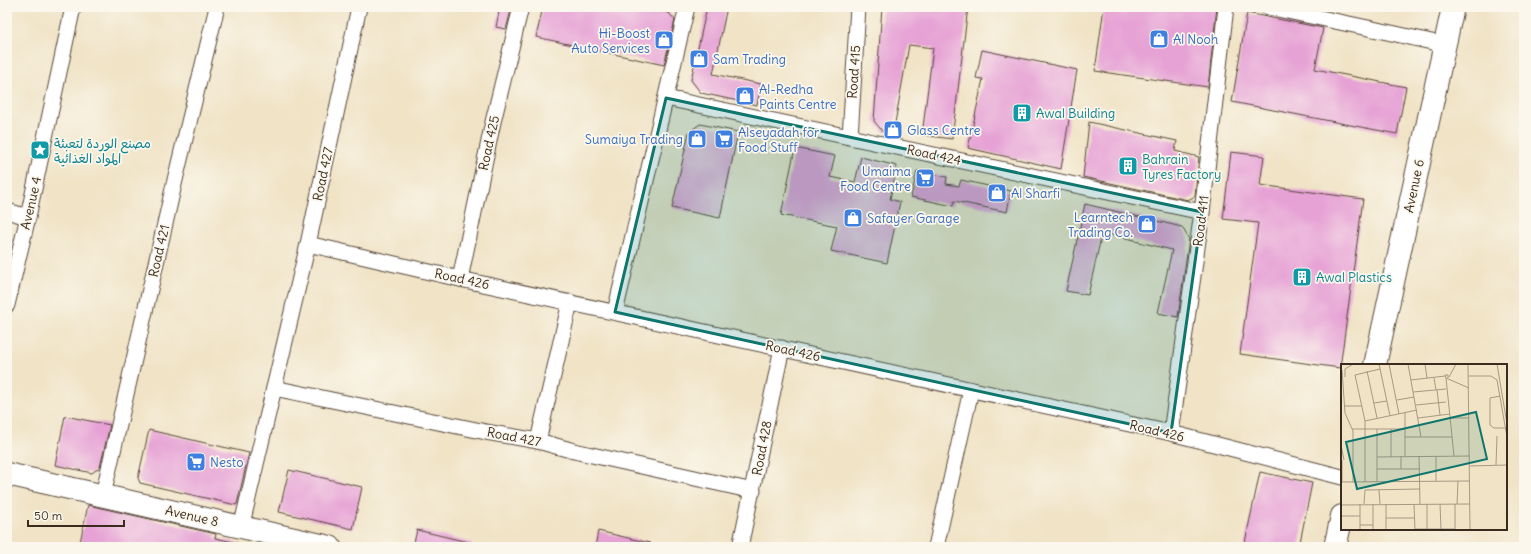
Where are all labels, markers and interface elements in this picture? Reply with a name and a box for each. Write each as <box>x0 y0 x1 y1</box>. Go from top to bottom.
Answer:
place label: Hi-Boost Auto Services <box>571 25 651 57</box>
shop icon: Al Nooh <box>1148 28 1170 50</box>
shop icon: Hi-Boost Auto Services <box>653 29 675 51</box>
place label: Al Nooh <box>1173 31 1219 48</box>
street label: Road 415 <box>844 45 864 99</box>
shop icon: Sam Trading <box>688 48 710 70</box>
place label: Sam Trading <box>713 51 786 68</box>
place label: Al-Redha Paints Centre <box>759 81 837 113</box>
shop icon: Al-Redha Paints Centre <box>734 85 756 107</box>
building icon: Awal Building <box>1011 102 1033 124</box>
place label: Awal Building <box>1036 105 1115 122</box>
street label: Road 425 <box>475 114 503 172</box>
shop icon: Glass Centre <box>882 119 904 141</box>
place label: Glass Centre <box>907 122 981 139</box>
place label: Alseyadah for Food Stuff <box>738 124 820 156</box>
shop icon: Sumaiya Trading <box>686 128 708 150</box>
supermarket icon: Alseyadah for Food Stuff <box>713 128 735 150</box>
place label: Sumaiya Trading <box>585 131 683 148</box>
place label: مصنع الوردة لتعبئة المواد الغذائية <box>54 135 151 167</box>
place icon: مصنع الوردة لتعبئة المواد الغذائية <box>29 139 51 161</box>
street label: Road 424 <box>905 141 963 169</box>
street label: Road 427 <box>309 145 337 202</box>
place label: Bahrain Tyres Factory <box>1142 151 1221 183</box>
building icon: Bahrain Tyres Factory <box>1117 155 1139 177</box>
street label: Avenue 6 <box>1400 158 1428 214</box>
place label: Umaima Food Centre <box>840 163 911 195</box>
supermarket icon: Umaima Food Centre <box>914 167 936 189</box>
street label: Avenue 4 <box>17 175 45 231</box>
shop icon: Al Sharfi <box>986 182 1008 204</box>
place label: Al Sharfi <box>1011 185 1060 202</box>
street label: Road 411 <box>1189 195 1213 247</box>
shop icon: Safayer Garage <box>842 207 864 229</box>
place label: Learntech Trading Co. <box>1068 209 1133 241</box>
place label: Safayer Garage <box>867 210 959 227</box>
shop icon: Learntech Trading Co. <box>1136 213 1158 235</box>
street label: Road 421 <box>145 223 173 279</box>
street label: Road 426 <box>433 265 491 293</box>
building icon: Awal Plastics <box>1291 266 1313 288</box>
place label: Awal Plastics <box>1316 269 1392 286</box>
street label: Road 426 <box>764 337 822 365</box>
inset map <box>1341 364 1507 530</box>
street label: Road 426 <box>1128 416 1186 446</box>
street label: Road 428 <box>748 419 776 477</box>
street label: Road 427 <box>486 423 543 451</box>
supermarket icon: Nesto <box>185 451 207 473</box>
place label: Nesto <box>210 454 244 471</box>
scale bar <box>28 502 124 528</box>
street label: Avenue 8 <box>164 502 220 530</box>
text: 50 m <box>34 508 63 523</box>

